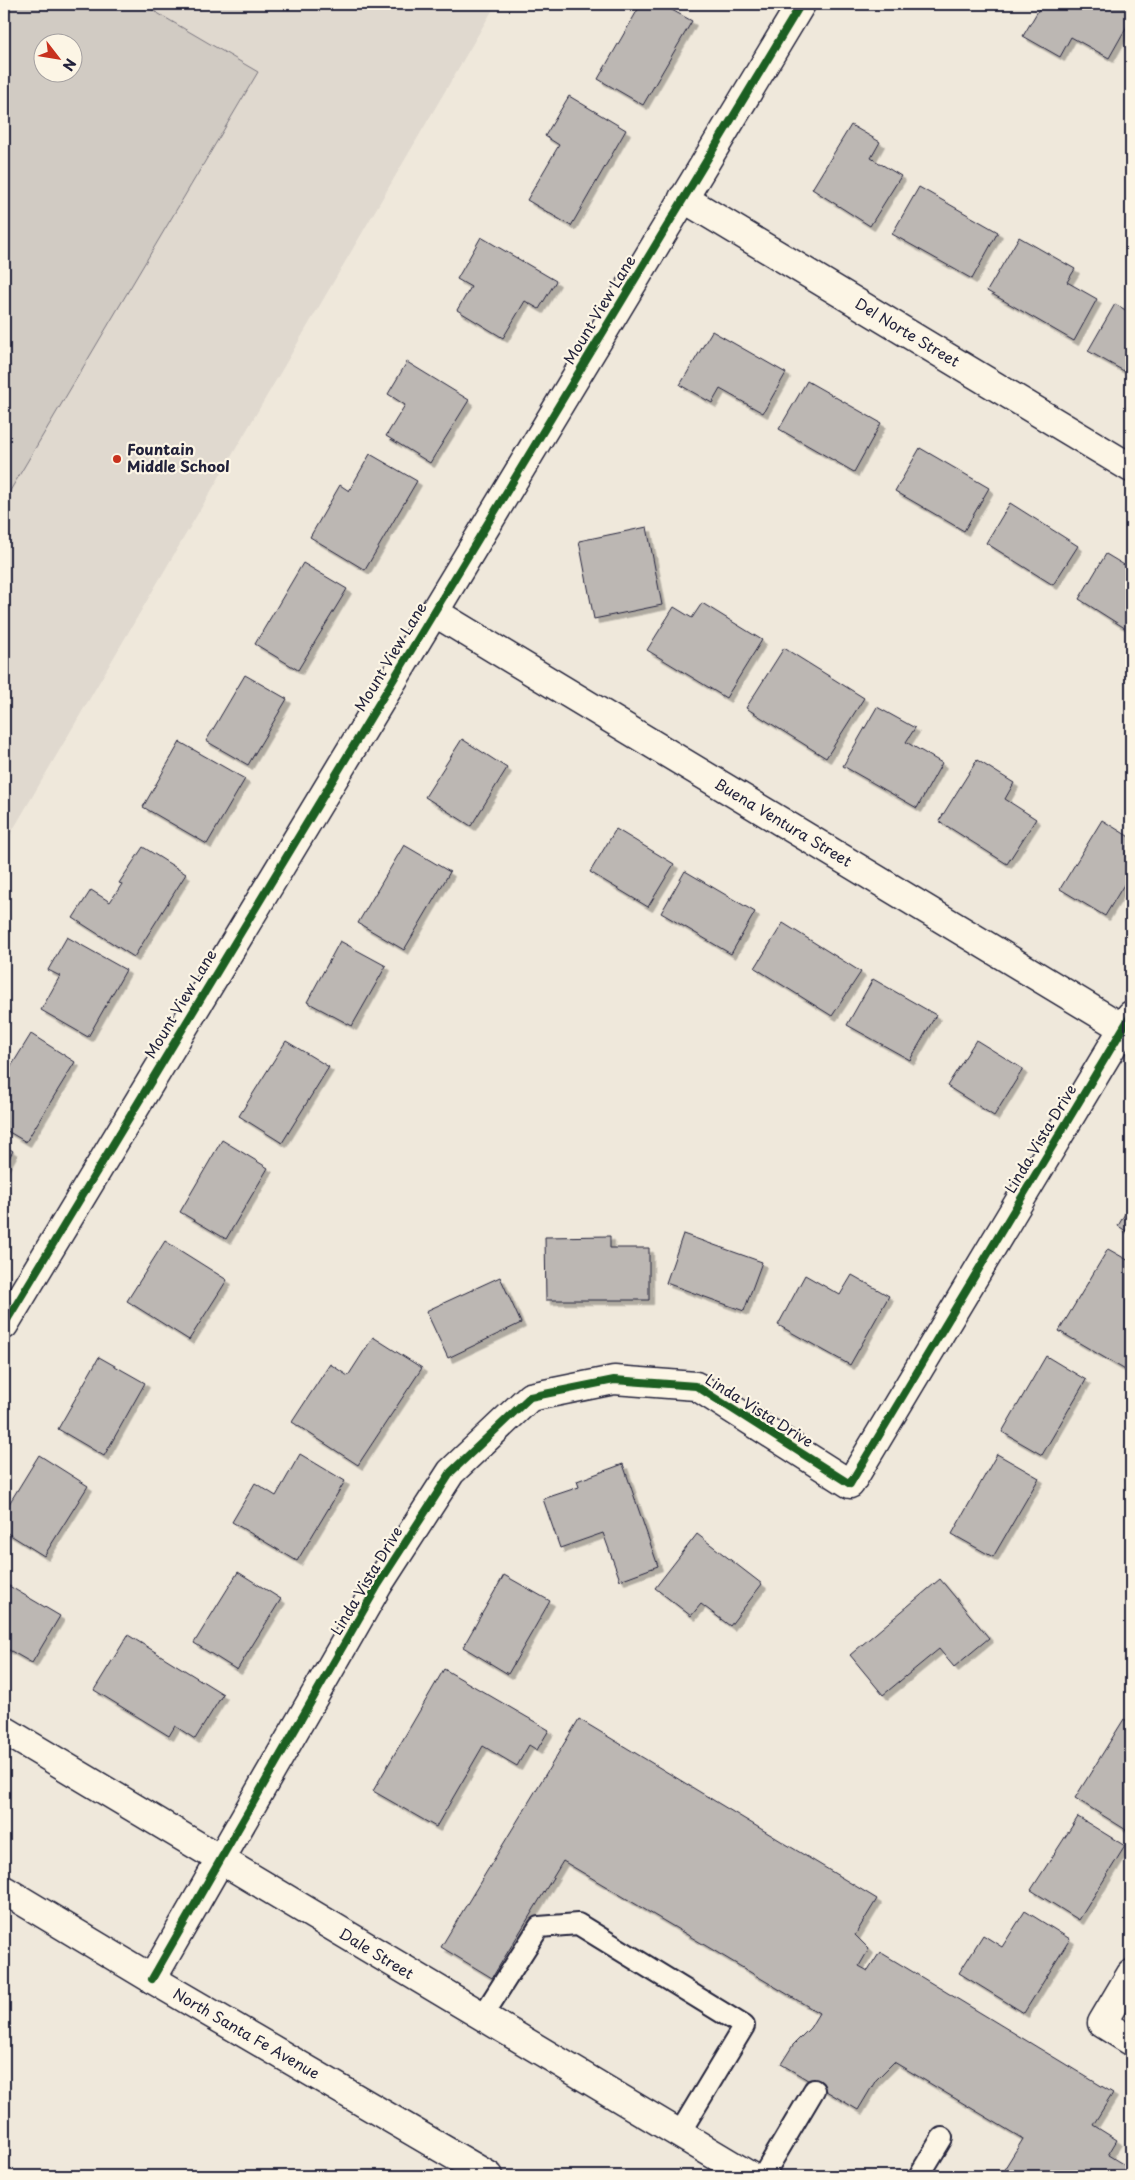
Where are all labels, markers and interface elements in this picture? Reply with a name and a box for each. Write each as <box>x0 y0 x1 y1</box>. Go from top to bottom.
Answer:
north arrow <box>32 32 82 82</box>
text: N <box>58 55 81 75</box>
street label: Mount View Lane <box>557 250 641 368</box>
street label: Del Norte Street <box>851 291 964 372</box>
place label: Fountain Middle School <box>127 437 230 477</box>
marker: Fountain Middle School <box>111 453 123 465</box>
street label: Mount View Lane <box>348 597 432 715</box>
street label: Buena Ventura Street <box>711 772 857 872</box>
street label: Mount View Lane <box>138 944 222 1062</box>
street label: Linda Vista Drive <box>998 1079 1081 1197</box>
street label: Linda Vista Drive <box>701 1367 818 1452</box>
street label: Linda Vista Drive <box>324 1521 407 1639</box>
street label: Dale Street <box>335 1921 419 1984</box>
street label: North Santa Fe Avenue <box>169 1981 324 2084</box>

